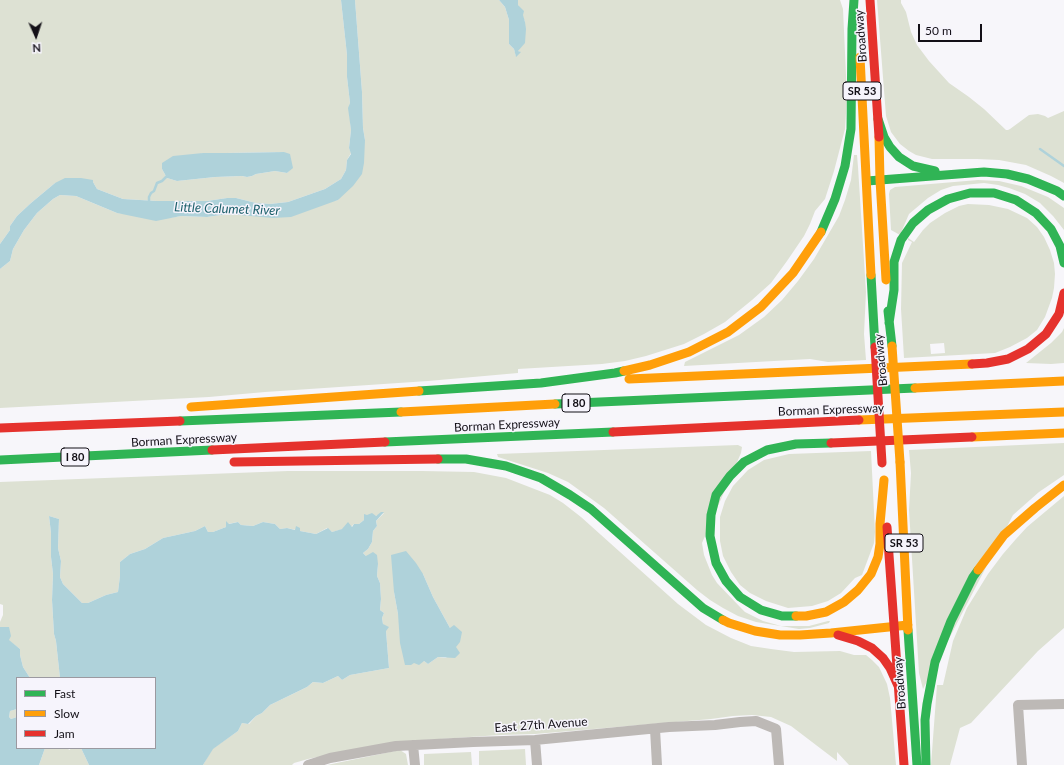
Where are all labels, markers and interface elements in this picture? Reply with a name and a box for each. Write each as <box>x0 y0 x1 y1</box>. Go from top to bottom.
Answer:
street label: Broadway <box>852 9 870 63</box>
north arrow <box>16 16 56 56</box>
scale bar <box>920 16 984 42</box>
text: 50 m <box>925 23 952 38</box>
text: N <box>32 42 41 55</box>
road number: SR 53 <box>843 82 881 100</box>
water label: Little Calumet River <box>174 199 280 219</box>
street label: Broadway <box>872 333 890 387</box>
road number: I 80 <box>562 394 590 412</box>
street label: Borman Expressway <box>778 401 884 419</box>
street label: Borman Expressway <box>454 415 560 435</box>
street label: Borman Expressway <box>131 430 237 450</box>
road number: I 80 <box>61 448 89 466</box>
road number: SR 53 <box>885 534 923 552</box>
street label: Broadway <box>891 656 909 710</box>
legend <box>16 677 156 749</box>
text: Fast <box>54 686 75 701</box>
text: Slow <box>54 706 79 721</box>
street label: East 27th Avenue <box>494 715 588 735</box>
text: Jam <box>54 726 75 741</box>

